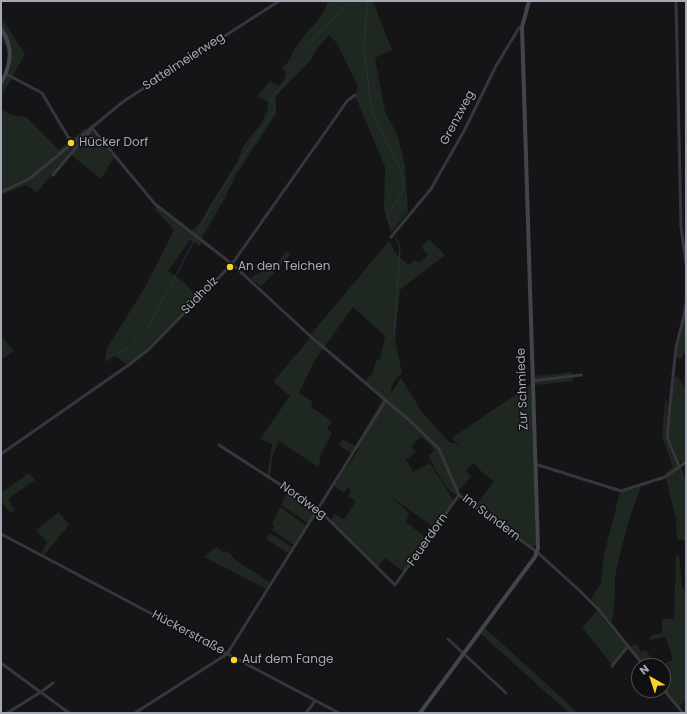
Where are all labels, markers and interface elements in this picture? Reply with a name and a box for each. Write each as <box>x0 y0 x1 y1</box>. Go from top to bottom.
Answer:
street label: Sattelmeierweg <box>141 30 227 94</box>
street label: Grenzweg <box>438 88 478 148</box>
place label: Hücker Dorf <box>79 136 148 150</box>
marker: Hücker Dorf <box>66 138 76 148</box>
place label: An den Teichen <box>238 260 330 274</box>
marker: An den Teichen <box>225 262 235 272</box>
street label: Südholz <box>179 274 221 318</box>
street label: Zur Schmiede <box>514 348 532 430</box>
street label: Nordweg <box>277 479 329 523</box>
street label: Im Sundern <box>459 492 523 544</box>
street label: Feuerdorn <box>405 511 451 569</box>
street label: Hückerstraße <box>149 608 227 658</box>
place label: Auf dem Fange <box>242 653 333 667</box>
marker: Auf dem Fange <box>229 655 239 665</box>
north arrow <box>631 658 671 698</box>
text: N <box>636 661 652 678</box>

